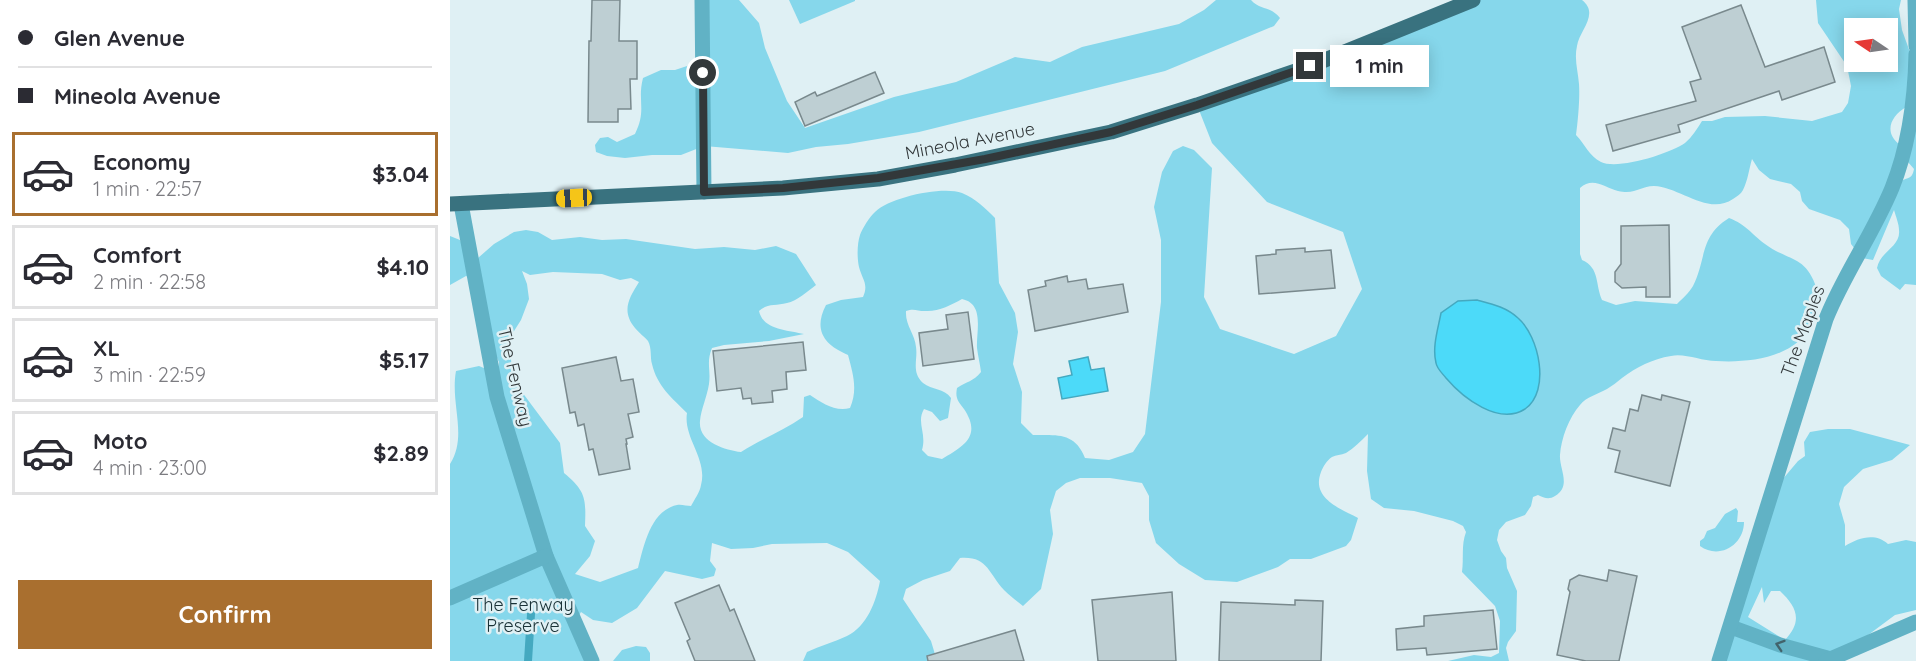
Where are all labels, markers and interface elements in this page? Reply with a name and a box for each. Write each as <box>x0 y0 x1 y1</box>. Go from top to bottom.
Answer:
north arrow <box>1844 18 1898 72</box>
map controls <box>1844 18 1898 72</box>
text: Glen Avenue <box>54 24 185 52</box>
callout: 1 min <box>1331 45 1430 87</box>
route end <box>1296 52 1323 79</box>
text: 1 min <box>1355 53 1404 78</box>
route start <box>689 59 716 86</box>
text: Mineola Avenue <box>54 82 221 110</box>
street label: Mineola Avenue <box>903 117 1037 164</box>
icon: car <box>21 147 75 201</box>
text: Economy <box>93 148 191 176</box>
text: $3.04 <box>372 160 429 188</box>
text: 1 min · 22:57 <box>93 176 202 201</box>
car <box>556 188 592 208</box>
icon: car <box>21 240 75 294</box>
text: Comfort <box>93 241 182 269</box>
text: $4.10 <box>376 253 429 281</box>
text: 2 min · 22:58 <box>93 269 206 294</box>
street label: The Maples <box>1775 282 1830 380</box>
street label: The Fenway <box>493 325 538 429</box>
icon: car <box>21 333 75 387</box>
text: XL <box>93 334 120 362</box>
text: $5.17 <box>379 346 429 374</box>
text: 3 min · 22:59 <box>93 362 206 387</box>
icon: car <box>21 426 75 480</box>
text: Moto <box>93 427 147 455</box>
text: $2.89 <box>373 439 429 467</box>
text: 4 min · 23:00 <box>93 455 207 480</box>
button: Confirm <box>18 580 432 649</box>
park label: The Fenway Preserve <box>472 593 574 637</box>
one-way arrow <box>1775 640 1786 652</box>

